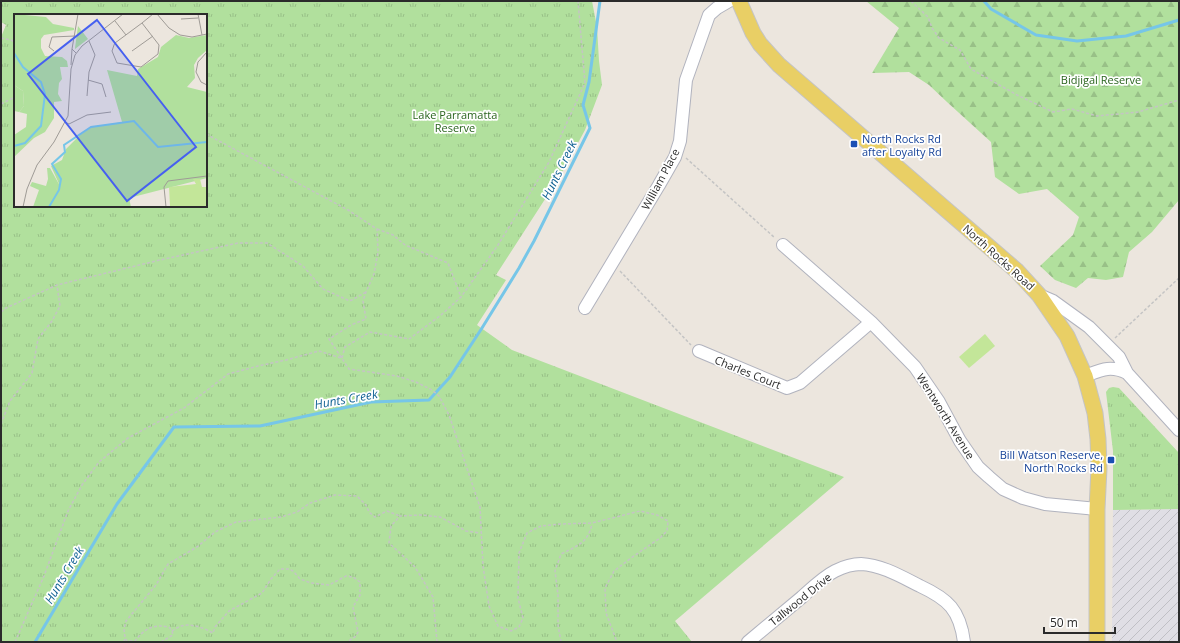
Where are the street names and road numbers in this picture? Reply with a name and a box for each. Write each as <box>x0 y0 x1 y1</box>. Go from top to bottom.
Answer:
street label: William Place <box>638 146 682 212</box>
street label: North Rocks Road <box>960 221 1038 293</box>
street label: Charles Court <box>713 352 783 392</box>
street label: Wentworth Avenue <box>914 370 978 462</box>
street label: Tallwood Drive <box>766 569 834 629</box>

